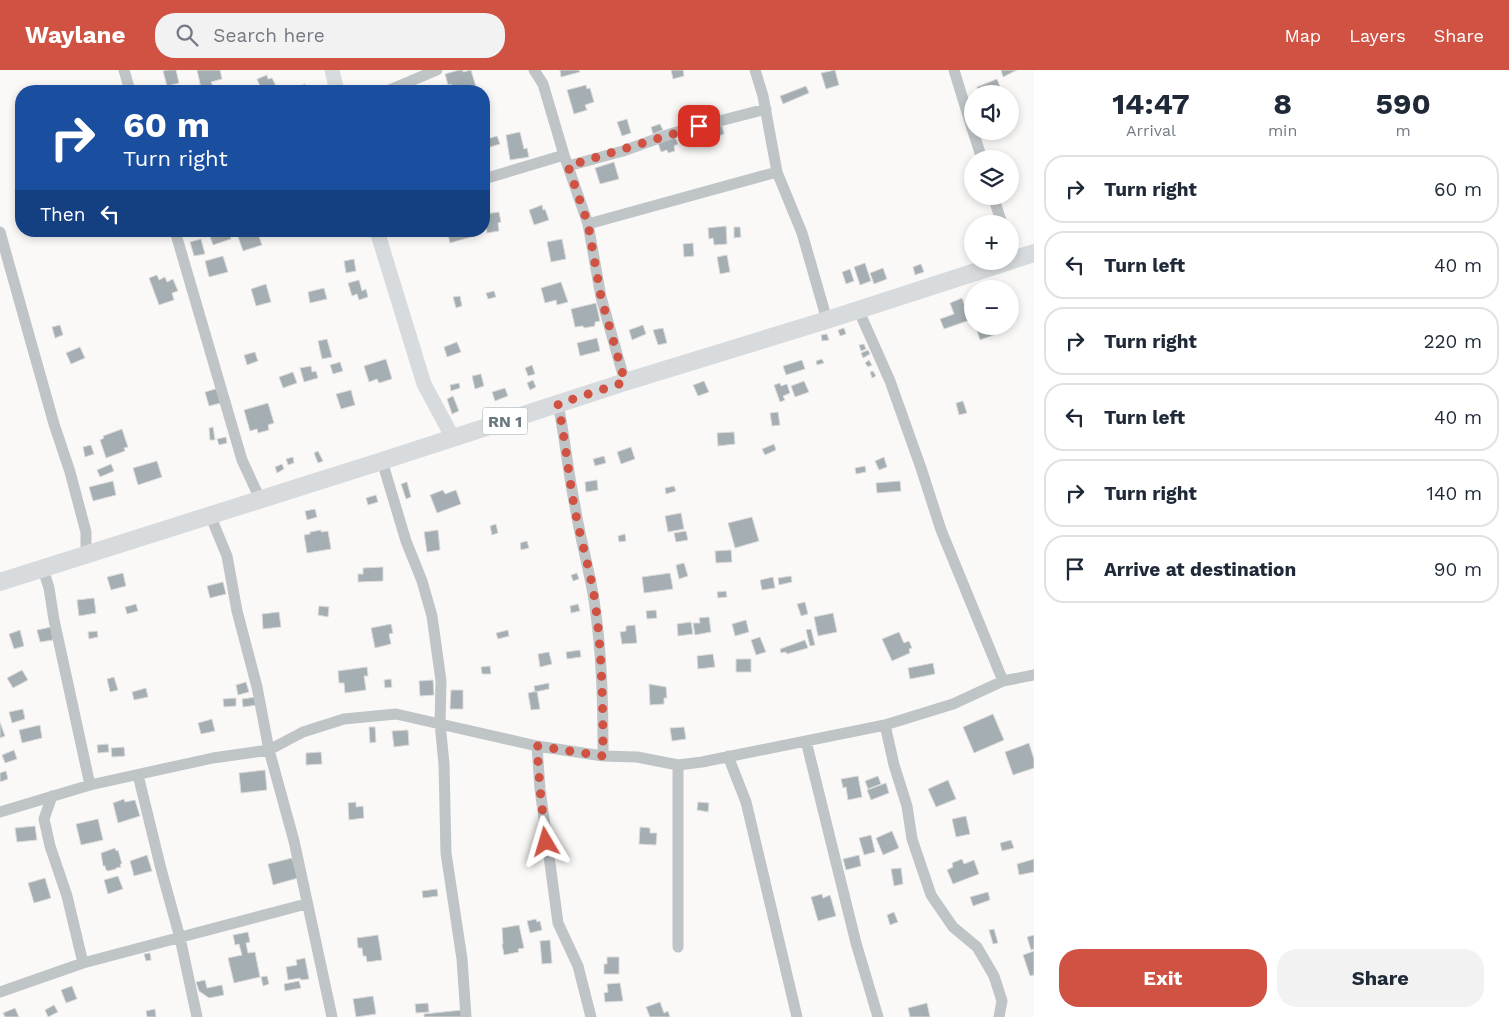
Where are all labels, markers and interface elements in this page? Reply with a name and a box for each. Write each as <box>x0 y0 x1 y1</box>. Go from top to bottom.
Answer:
search box <box>155 13 505 58</box>
text: Waylane <box>25 21 125 49</box>
icon: search <box>173 21 201 49</box>
text: Search here <box>213 24 325 47</box>
text: Map <box>1284 25 1321 46</box>
text: Layers <box>1349 25 1406 46</box>
text: Share <box>1434 25 1484 46</box>
map controls <box>964 85 1019 335</box>
button: sound <box>964 85 1019 140</box>
text: 14:47 <box>1112 86 1190 121</box>
text: 8 <box>1273 86 1292 121</box>
text: 590 <box>1375 86 1431 121</box>
text: 60 m <box>123 104 210 146</box>
icon: right <box>40 105 105 170</box>
pin <box>678 105 720 147</box>
icon: arrive <box>685 112 713 140</box>
text: Arrival <box>1126 121 1176 140</box>
text: min <box>1268 121 1297 140</box>
text: m <box>1396 121 1411 140</box>
text: Turn right <box>123 146 228 171</box>
button: layers <box>964 150 1019 205</box>
icon: right <box>1061 175 1089 203</box>
text: Turn right <box>1104 178 1197 201</box>
text: 60 m <box>1434 178 1482 201</box>
icon: left <box>96 200 124 228</box>
text: Then <box>40 203 86 226</box>
button: + <box>964 215 1019 270</box>
icon: left <box>1061 251 1089 279</box>
text: Turn left <box>1104 254 1185 277</box>
text: 40 m <box>1434 254 1482 277</box>
button: − <box>964 280 1019 335</box>
icon: right <box>1061 327 1089 355</box>
text: Turn right <box>1104 330 1197 353</box>
text: 220 m <box>1423 330 1482 353</box>
icon: left <box>1061 403 1089 431</box>
text: Turn left <box>1104 406 1185 429</box>
text: 40 m <box>1434 406 1482 429</box>
road number: RN 1 <box>482 408 528 434</box>
icon: right <box>1061 479 1089 507</box>
text: Turn right <box>1104 482 1197 505</box>
text: 140 m <box>1427 482 1482 505</box>
icon: arrive <box>1061 555 1089 583</box>
text: Arrive at destination <box>1104 558 1296 581</box>
text: 90 m <box>1434 558 1482 581</box>
position arrow <box>519 815 571 867</box>
button: Exit <box>1059 949 1267 1007</box>
button: Share <box>1277 949 1484 1007</box>

